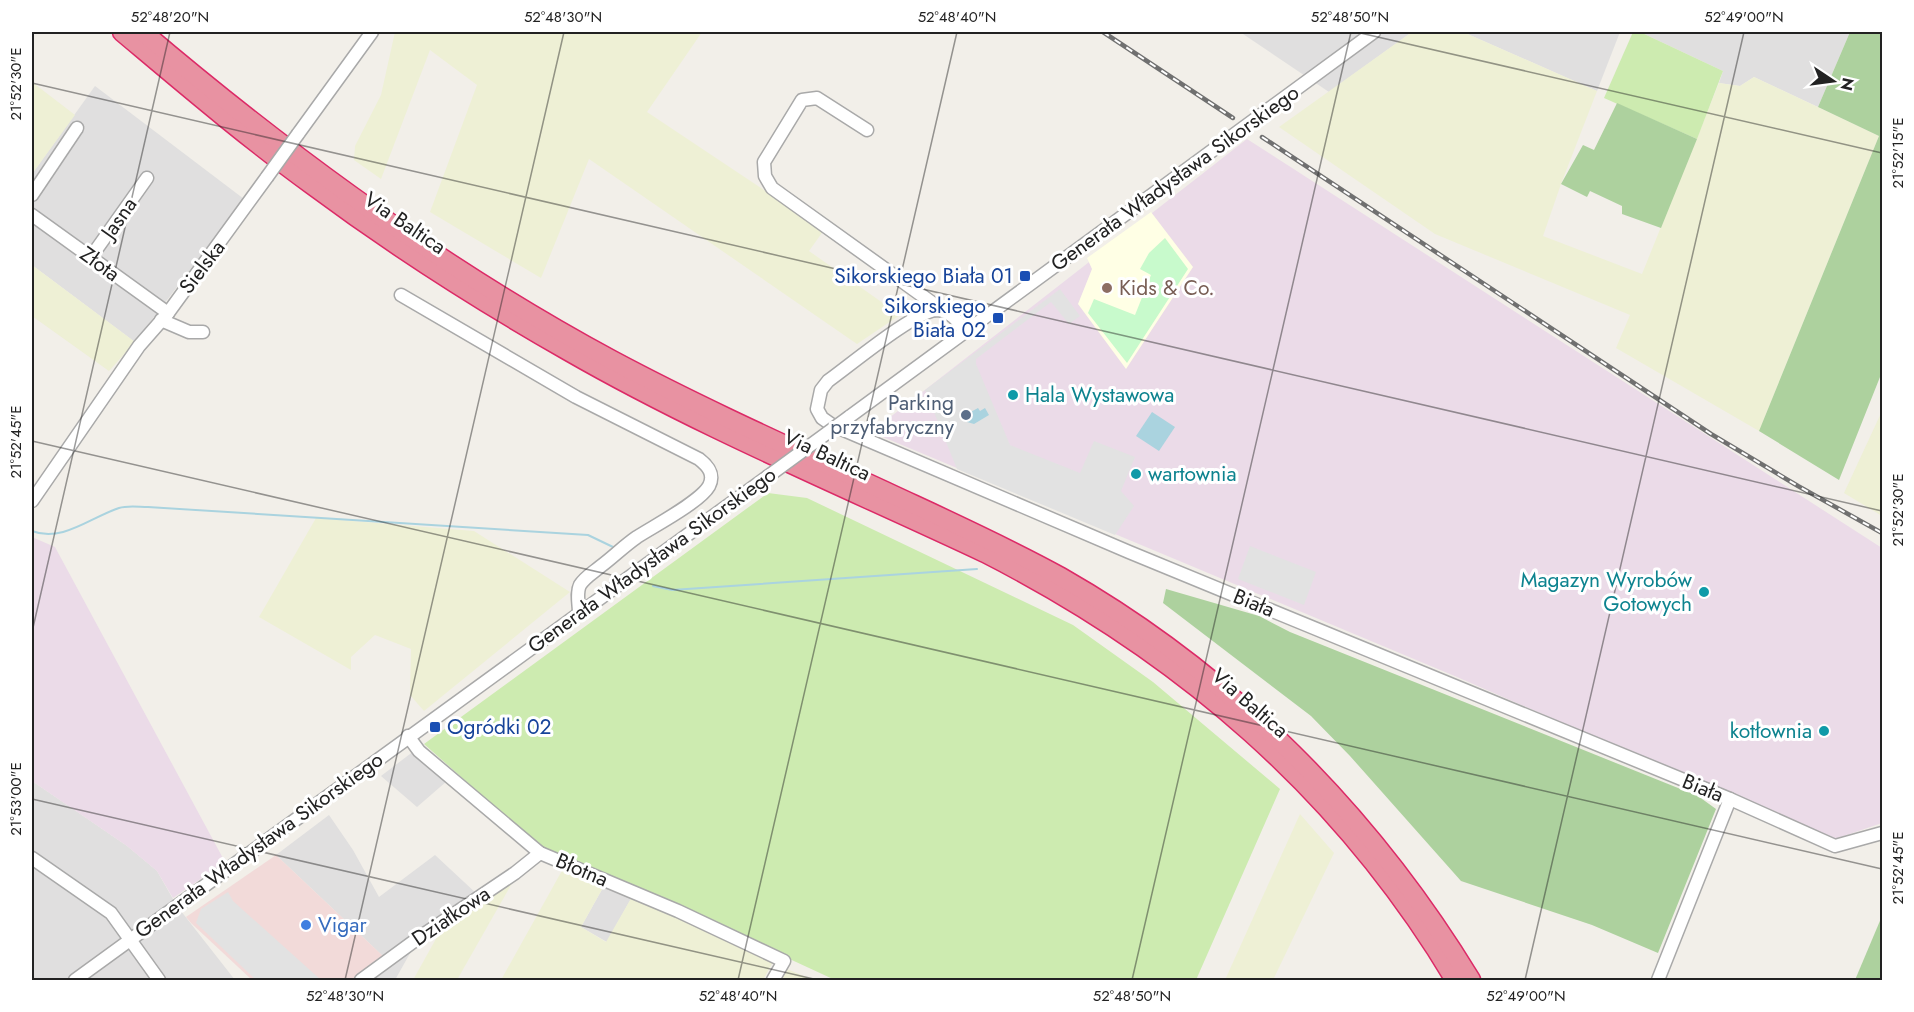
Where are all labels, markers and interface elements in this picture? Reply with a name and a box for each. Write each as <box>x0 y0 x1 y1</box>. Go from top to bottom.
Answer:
text: 52°48'20"N <box>131 6 209 28</box>
text: 52°48'30"N <box>524 6 602 28</box>
text: 52°48'40"N <box>918 6 996 28</box>
text: 52°48'50"N <box>1311 6 1389 28</box>
text: 52°49'00"N <box>1704 6 1784 28</box>
text: 21°52'30"E <box>5 47 27 121</box>
north arrow <box>1803 51 1863 111</box>
text: N <box>1834 75 1860 93</box>
street label: Generała Władysława Sikorskiego <box>1045 78 1305 278</box>
text: 21°52'15"E <box>1887 117 1909 189</box>
street label: Via Baltica <box>358 185 452 261</box>
street label: Jasna <box>92 191 144 247</box>
street label: Sielska <box>172 234 232 300</box>
street label: Złota <box>74 239 126 289</box>
place label: Sikorskiego Biała 01 <box>834 261 1013 291</box>
marker: Sikorskiego Biała 01 <box>1018 269 1032 283</box>
place label: Kids & Co. <box>1119 273 1215 303</box>
marker: Kids & Co. <box>1100 281 1114 295</box>
place label: Sikorskiego Biała 02 <box>884 291 986 345</box>
marker: Sikorskiego Biała 02 <box>991 311 1005 325</box>
place label: Hala Wystawowa <box>1025 380 1174 410</box>
place label: Parking przyfabryczny <box>830 388 955 442</box>
marker: Hala Wystawowa <box>1006 388 1020 402</box>
text: 21°52'45"E <box>5 405 27 479</box>
marker: Parking przyfabryczny <box>959 408 973 422</box>
street label: Via Baltica <box>779 422 875 488</box>
place label: wartownia <box>1148 459 1237 489</box>
street label: Generała Władysława Sikorskiego <box>522 460 782 660</box>
marker: wartownia <box>1129 467 1143 481</box>
text: 21°52'30"E <box>1887 473 1909 547</box>
place label: Magazyn Wyrobów Gotowych <box>1520 565 1693 619</box>
street label: Biała <box>1229 581 1279 625</box>
marker: Magazyn Wyrobów Gotowych <box>1697 585 1711 599</box>
street label: Via Baltica <box>1205 661 1295 745</box>
place label: Ogródki 02 <box>447 712 551 742</box>
place label: kotłownia <box>1730 716 1812 746</box>
marker: Ogródki 02 <box>428 720 442 734</box>
marker: kotłownia <box>1817 724 1831 738</box>
street label: Generała Władysława Sikorskiego <box>129 745 389 945</box>
text: 21°53'00"E <box>5 762 27 836</box>
street label: Biała <box>1678 766 1728 810</box>
text: 21°52'45"E <box>1887 831 1909 905</box>
street label: Błotna <box>551 846 613 894</box>
street label: Działkowa <box>406 879 496 953</box>
place label: Vigar <box>318 910 367 940</box>
marker: Vigar <box>299 918 313 932</box>
text: 52°48'30"N <box>306 985 384 1007</box>
text: 52°48'40"N <box>699 985 777 1007</box>
text: 52°48'50"N <box>1093 985 1171 1007</box>
text: 52°49'00"N <box>1486 985 1566 1007</box>

